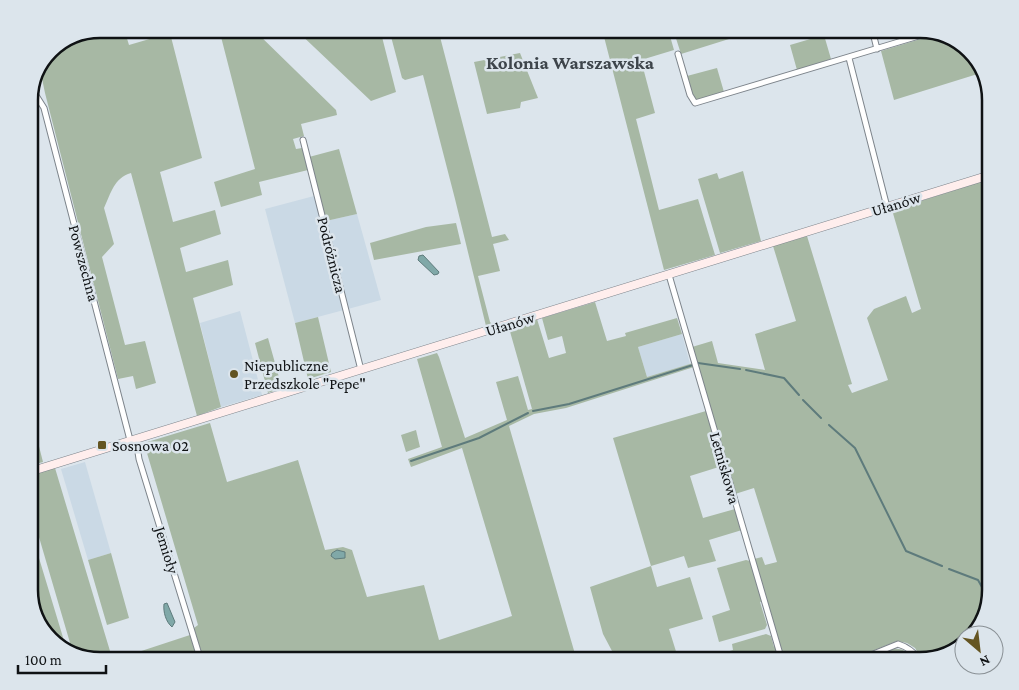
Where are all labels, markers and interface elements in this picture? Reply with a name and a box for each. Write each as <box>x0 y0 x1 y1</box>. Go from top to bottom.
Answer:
district label: Kolonia Warszawska <box>486 52 655 73</box>
street label: Ułanów <box>869 188 923 219</box>
street label: Podróżnicza <box>314 215 350 295</box>
street label: Powszechna <box>66 223 103 304</box>
street label: Ułanów <box>483 308 537 339</box>
place label: Niepubliczne Przedszkole "Pepe" <box>244 357 366 393</box>
marker: Niepubliczne Przedszkole "Pepe" <box>228 368 240 380</box>
street label: Letniskowa <box>707 430 744 506</box>
place label: Sosnowa 02 <box>112 437 189 454</box>
marker: Sosnowa 02 <box>96 439 108 451</box>
street label: Jemioły <box>150 522 182 577</box>
north arrow <box>954 625 1004 675</box>
scale bar <box>18 642 105 674</box>
text: 100 m <box>25 652 62 668</box>
text: N <box>977 652 993 671</box>

